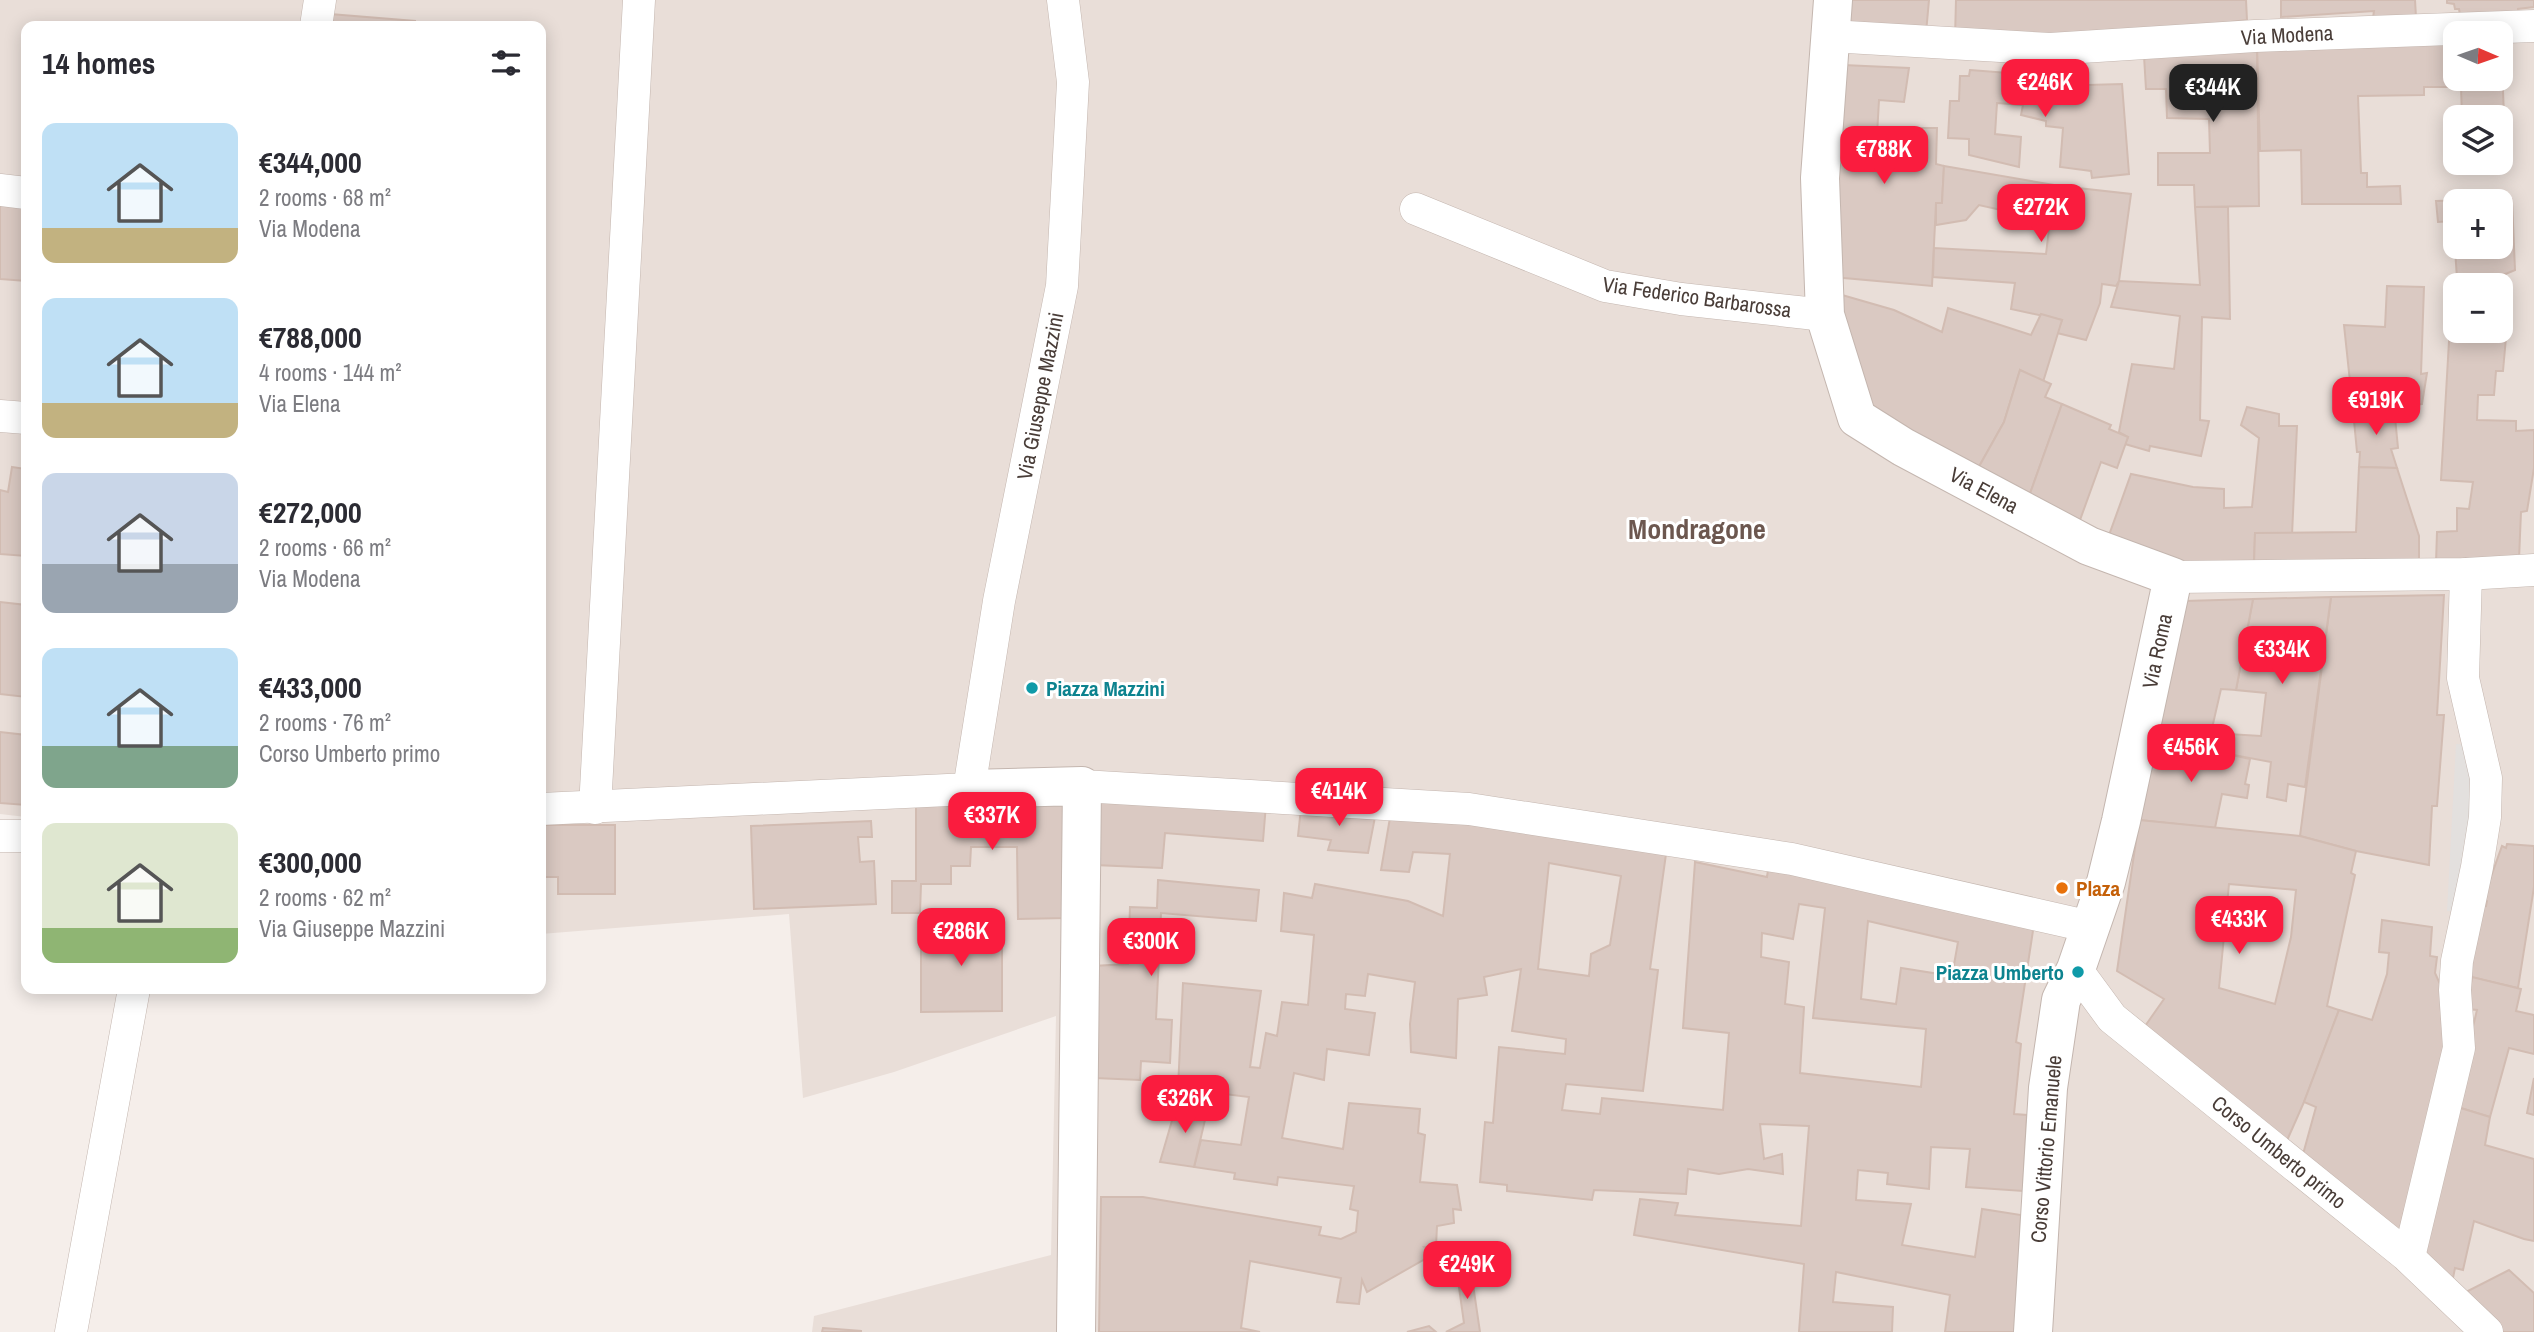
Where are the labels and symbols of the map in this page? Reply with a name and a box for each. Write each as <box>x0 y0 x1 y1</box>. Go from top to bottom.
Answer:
street label: Via Modena <box>2240 18 2334 52</box>
north arrow <box>2443 21 2513 91</box>
pin: €246K <box>1996 60 2094 119</box>
pin: €344K <box>2164 64 2262 124</box>
pin: €788K <box>1835 127 1933 186</box>
pin: €272K <box>1992 184 2090 244</box>
street label: Via Federico Barbarossa <box>1601 269 1794 325</box>
street label: Via Giuseppe Mazzini <box>1010 310 1070 482</box>
pin: €919K <box>2327 378 2425 437</box>
street label: Via Elena <box>1944 460 2024 520</box>
district label: Mondragone <box>1628 510 1766 548</box>
street label: Via Roma <box>2135 610 2179 691</box>
pin: €334K <box>2233 626 2331 686</box>
place label: Piazza Mazzini <box>1046 674 1165 703</box>
marker: Piazza Mazzini <box>1024 680 1040 696</box>
pin: €456K <box>2142 724 2240 784</box>
pin: €414K <box>1290 768 1388 828</box>
pin: €337K <box>943 792 1041 852</box>
place label: Plaza <box>2076 874 2120 903</box>
marker: Plaza <box>2054 880 2070 896</box>
pin: €433K <box>2190 897 2288 956</box>
pin: €286K <box>912 908 1010 968</box>
pin: €300K <box>1102 918 1200 978</box>
place label: Piazza Umberto <box>1936 958 2064 987</box>
marker: Piazza Umberto <box>2070 964 2086 980</box>
street label: Corso Vittorio Emanuele <box>2023 1054 2069 1244</box>
pin: €326K <box>1136 1076 1234 1135</box>
street label: Corso Umberto primo <box>2206 1089 2352 1215</box>
pin: €249K <box>1418 1242 1516 1301</box>

